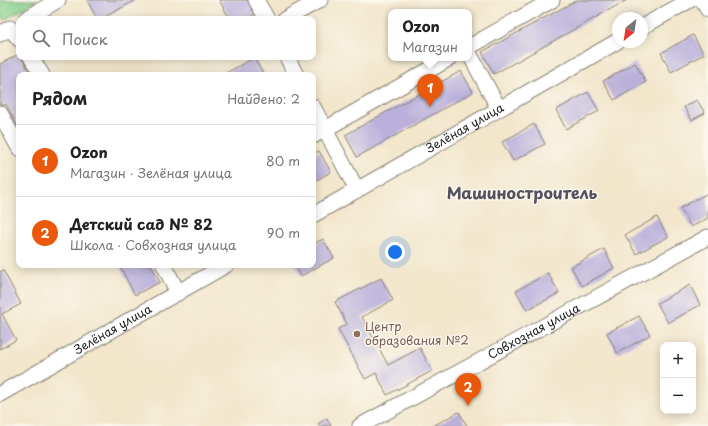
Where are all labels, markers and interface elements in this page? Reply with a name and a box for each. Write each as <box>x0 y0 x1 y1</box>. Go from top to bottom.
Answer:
popup <box>388 9 472 61</box>
north arrow <box>612 12 648 48</box>
text: Ozon <box>402 14 440 37</box>
search box <box>16 16 316 60</box>
icon: search <box>30 27 52 49</box>
text: Поиск <box>62 27 108 50</box>
text: Магазин <box>402 37 458 56</box>
pin: 1 <box>417 74 443 107</box>
text: Рядом <box>32 85 87 111</box>
text: Найдено: 2 <box>227 89 300 108</box>
street label: Зелёная улица <box>422 98 507 157</box>
text: Ozon <box>70 140 108 163</box>
text: 1 <box>42 151 48 170</box>
text: 80 m <box>266 151 300 170</box>
text: Магазин · Зелёная улица <box>70 163 232 182</box>
district label: Машиностроитель <box>447 180 598 204</box>
text: Детский сад № 82 <box>70 212 213 235</box>
text: 2 <box>40 223 50 242</box>
text: 90 m <box>267 223 300 242</box>
text: Школа · Совхозная улица <box>70 235 236 254</box>
your location <box>385 242 405 262</box>
street label: Совхозная улица <box>484 298 583 363</box>
street label: Зелёная улица <box>70 299 155 358</box>
place label: Центр образования №2 <box>365 317 469 349</box>
marker: Центр образования №2 <box>352 329 362 339</box>
map controls <box>660 342 696 414</box>
button: + <box>660 342 696 378</box>
pin: 2 <box>455 373 481 406</box>
button: − <box>660 378 696 414</box>

